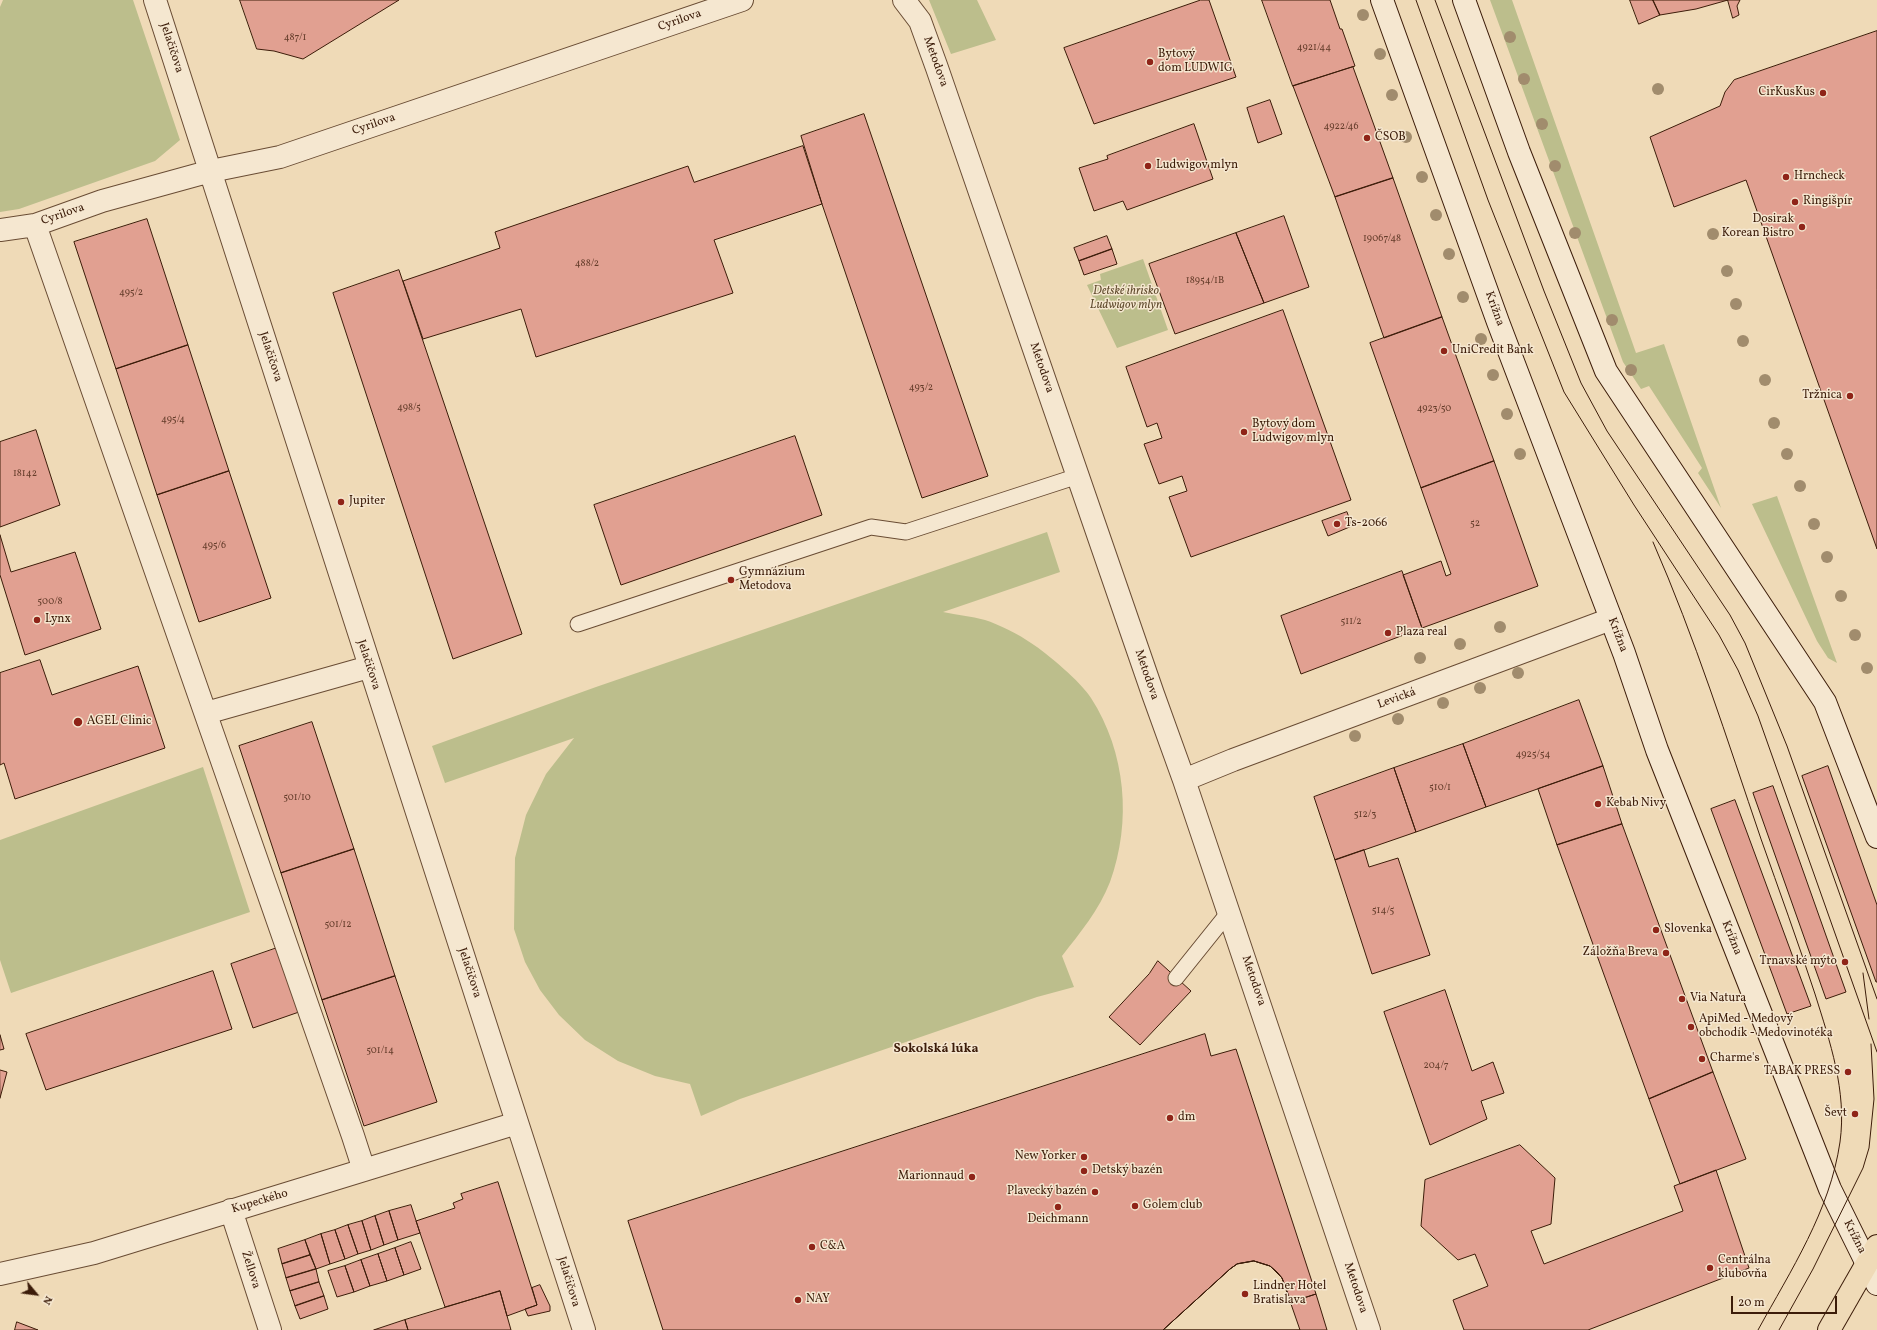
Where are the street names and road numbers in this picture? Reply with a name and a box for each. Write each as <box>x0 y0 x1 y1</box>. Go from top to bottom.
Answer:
street label: Cyrilova <box>657 7 703 35</box>
street label: Jelačičova <box>156 21 186 75</box>
street label: Metodova <box>919 35 951 89</box>
street label: Cyrilova <box>351 111 397 139</box>
street label: Cyrilova <box>40 201 86 229</box>
street label: Krížna <box>1481 290 1507 328</box>
street label: Jelačičova <box>255 330 285 384</box>
street label: Metodova <box>1026 341 1056 395</box>
street label: Krížna <box>1604 616 1630 654</box>
street label: Jelačičova <box>353 638 383 692</box>
street label: Metodova <box>1131 648 1161 702</box>
street label: Levická <box>1376 685 1418 713</box>
street label: Krížna <box>1718 919 1744 957</box>
street label: Jelačičova <box>454 946 484 1000</box>
street label: Metodova <box>1238 954 1268 1008</box>
street label: Kupeckého <box>230 1187 290 1217</box>
street label: Krížna <box>1839 1218 1869 1256</box>
street label: Žellova <box>237 1249 263 1291</box>
street label: Jelačičova <box>553 1255 583 1309</box>
street label: Metodova <box>1340 1261 1370 1315</box>

